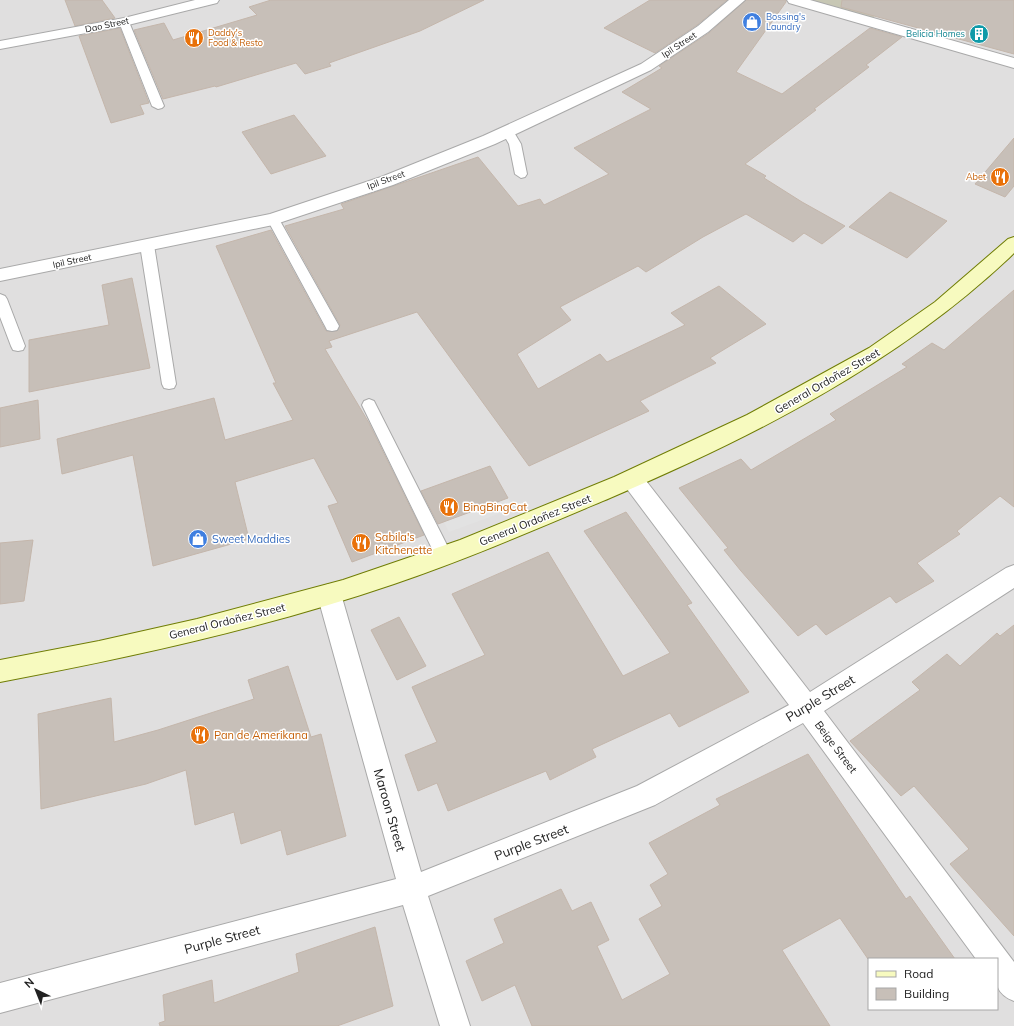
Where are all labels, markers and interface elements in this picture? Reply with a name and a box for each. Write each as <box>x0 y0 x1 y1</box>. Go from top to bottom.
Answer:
shop icon: Bossing's Laundry <box>741 11 763 33</box>
place label: Bossing's Laundry <box>766 11 805 33</box>
street label: Dao Street <box>84 15 130 35</box>
building icon: Belicia Homes <box>968 23 990 45</box>
restaurant icon: Daddy's Food & Resto <box>183 27 205 49</box>
place label: Daddy's Food & Resto <box>208 27 263 48</box>
place label: Belicia Homes <box>906 28 965 39</box>
street label: Ipil Street <box>659 29 698 60</box>
restaurant icon: Abet <box>989 166 1011 188</box>
street label: Ipil Street <box>365 168 406 191</box>
place label: Abet <box>966 171 986 182</box>
street label: Ipil Street <box>52 251 92 270</box>
street label: General Ordoñez Street <box>772 345 882 417</box>
street label: General Ordoñez Street <box>477 491 593 549</box>
restaurant icon: BingBingCat <box>438 496 460 518</box>
place label: BingBingCat <box>463 500 527 514</box>
shop icon: Sweet Maddies <box>187 528 209 550</box>
place label: Sabila's Kitchenette <box>375 530 432 557</box>
place label: Sweet Maddies <box>212 532 290 546</box>
restaurant icon: Sabila's Kitchenette <box>350 532 372 554</box>
street label: General Ordoñez Street <box>167 600 287 642</box>
street label: Purple Street <box>782 671 858 725</box>
street label: Beige Street <box>812 718 860 776</box>
restaurant icon: Pan de Amerikana <box>189 724 211 746</box>
place label: Pan de Amerikana <box>214 728 308 742</box>
street label: Maroon Street <box>371 767 410 854</box>
street label: Purple Street <box>492 820 571 863</box>
street label: Purple Street <box>182 921 262 957</box>
legend <box>868 958 998 1010</box>
text: Road <box>904 966 933 981</box>
north arrow <box>16 970 56 1010</box>
text: N <box>21 975 37 991</box>
text: Building <box>904 986 949 1001</box>

